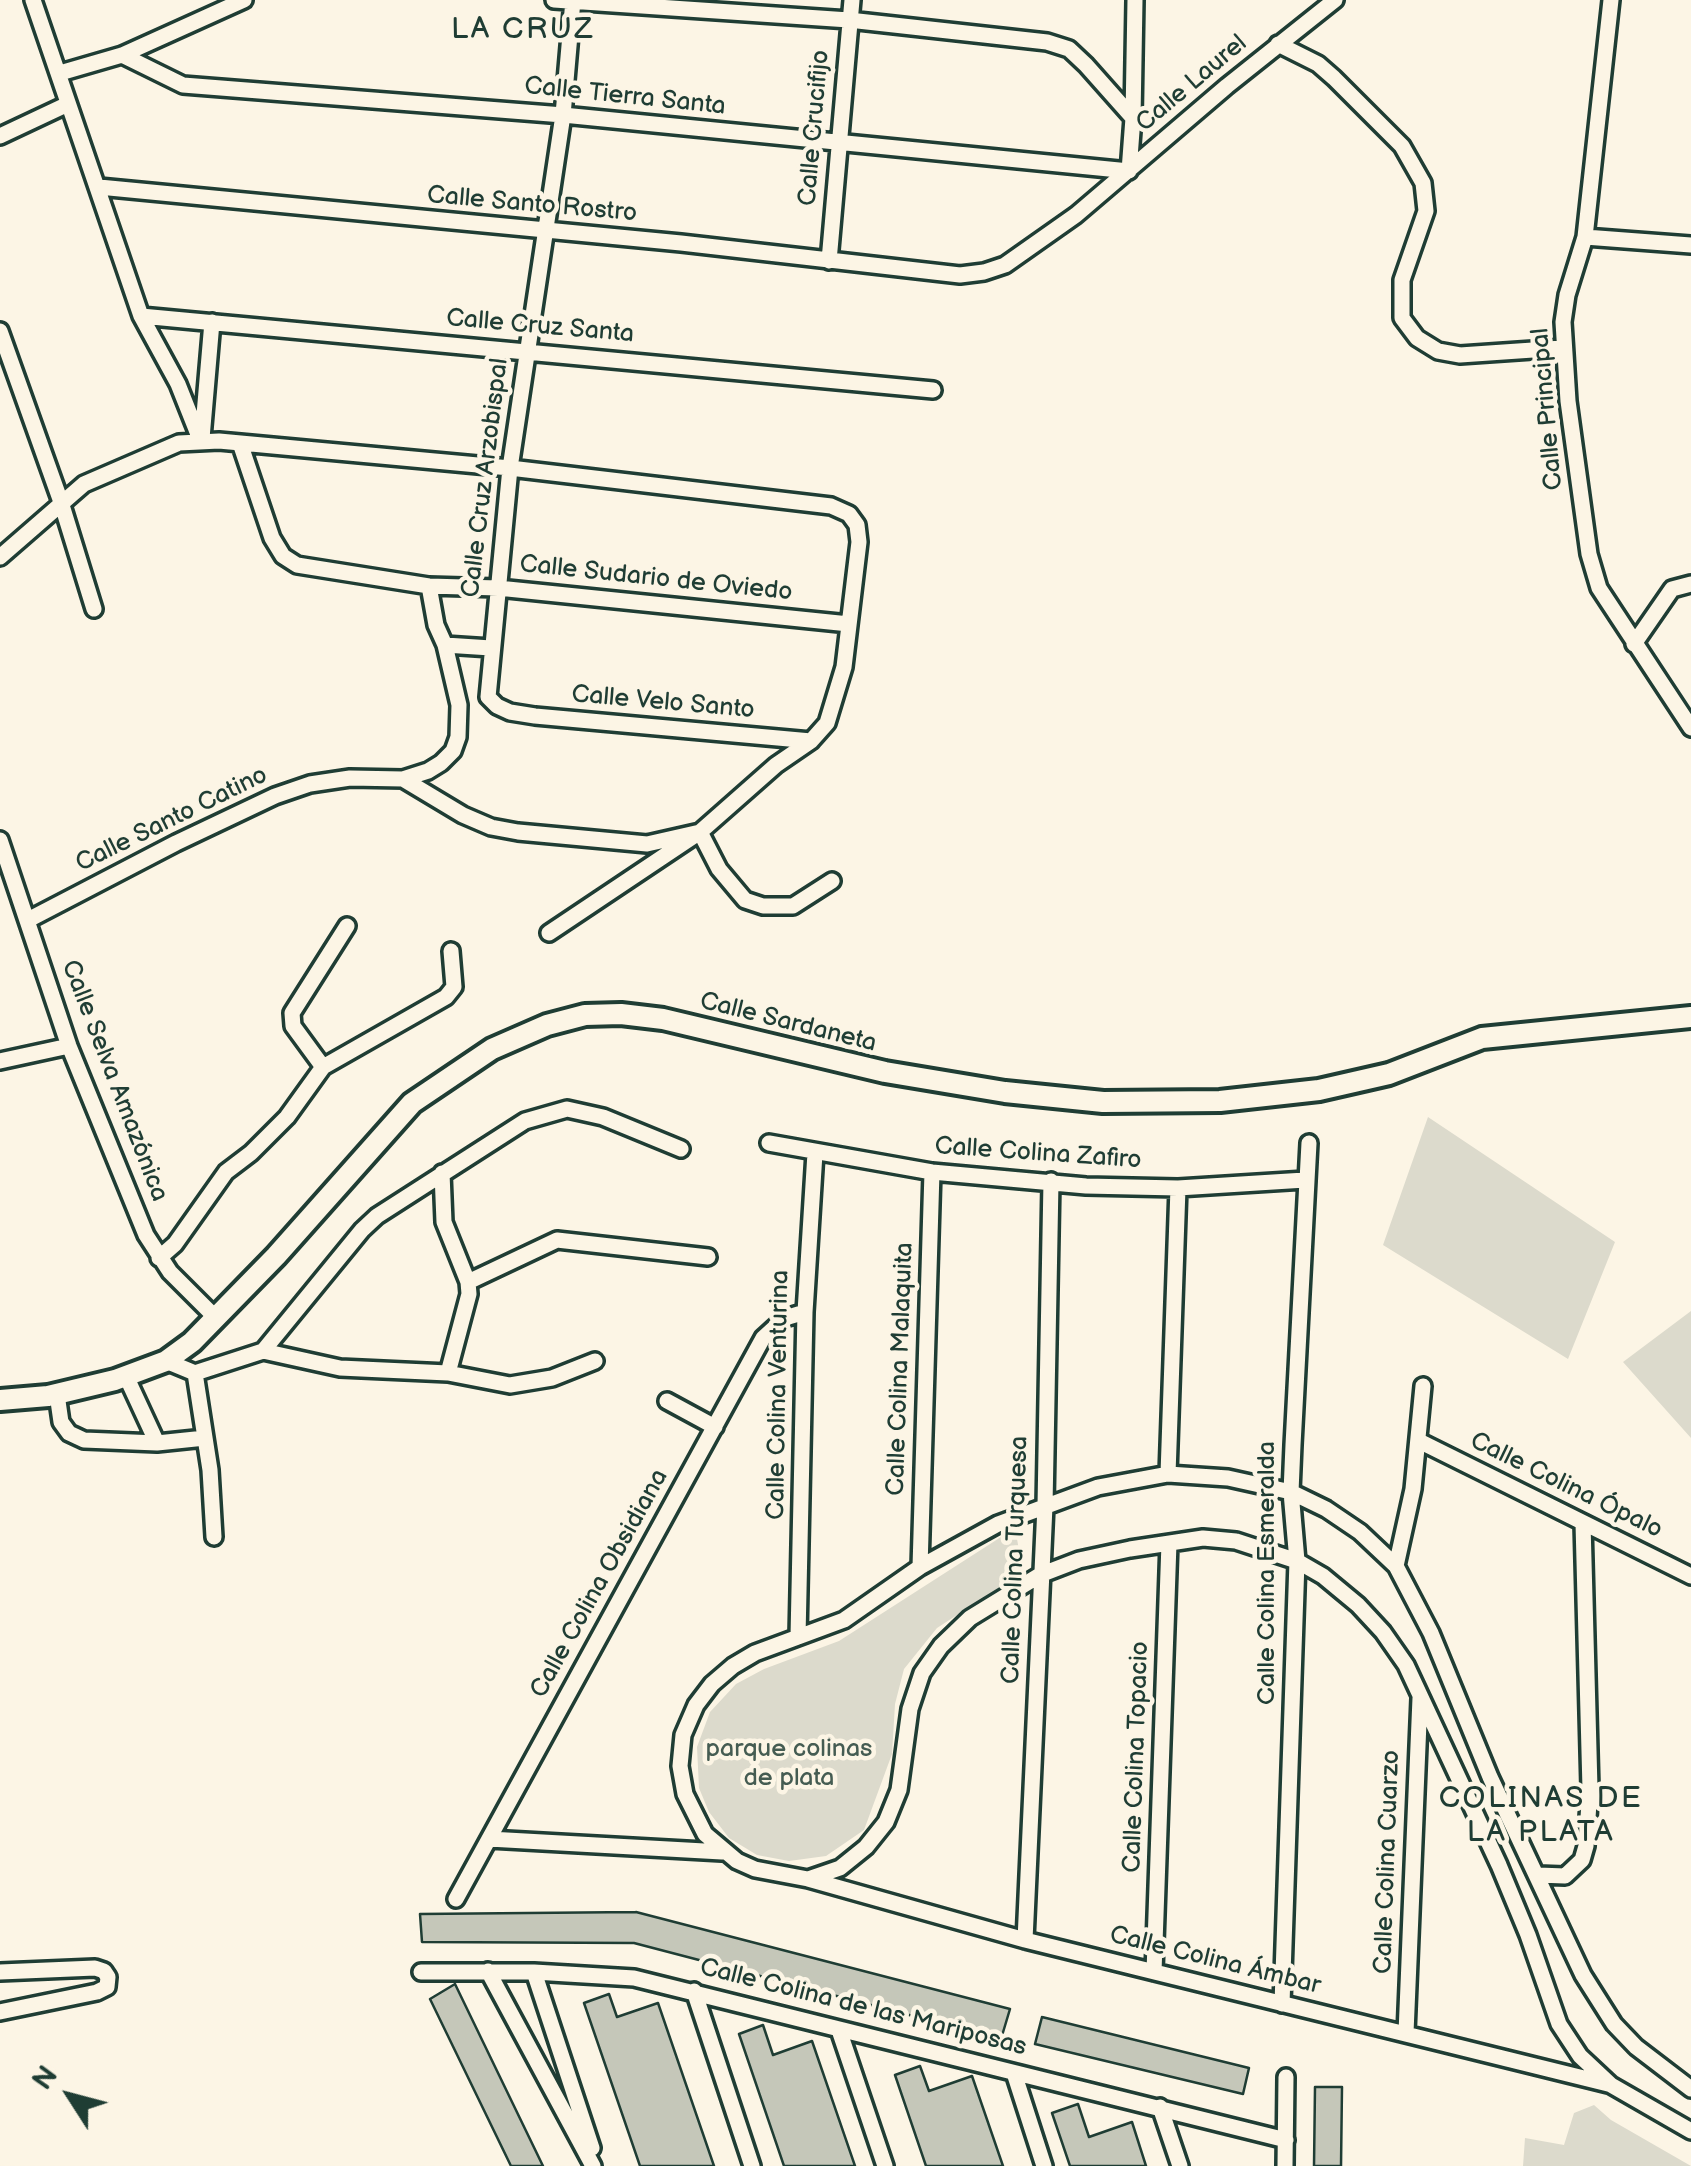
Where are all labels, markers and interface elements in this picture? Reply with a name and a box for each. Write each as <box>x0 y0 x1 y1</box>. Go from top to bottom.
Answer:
district label: LA CRUZ <box>451 12 595 48</box>
street label: Calle Laurel <box>1131 29 1253 139</box>
street label: Calle Crucifijo <box>793 49 837 207</box>
street label: Calle Tierra Santa <box>523 72 727 122</box>
street label: Calle Santo Rostro <box>426 181 638 229</box>
street label: Calle Cruz Santa <box>445 304 635 350</box>
street label: Calle Principal <box>1526 327 1570 491</box>
street label: Calle Cruz Arzobispal <box>456 357 516 599</box>
street label: Calle Sudario de Oviedo <box>518 550 794 608</box>
street label: Calle Velo Santo <box>570 680 756 726</box>
street label: Calle Santo Catino <box>71 761 273 879</box>
street label: Calle Selva Amazónica <box>54 956 174 1206</box>
street label: Calle Sardaneta <box>697 987 879 1059</box>
street label: Calle Colina Zafiro <box>934 1132 1142 1176</box>
street label: Calle Colina Malaquita <box>882 1242 920 1496</box>
street label: Calle Colina Venturina <box>762 1270 796 1520</box>
street label: Calle Colina Ópalo <box>1465 1426 1667 1546</box>
street label: Calle Colina Turquesa <box>997 1435 1035 1685</box>
street label: Calle Colina Esmeralda <box>1253 1441 1283 1705</box>
street label: Calle Colina Obsidiana <box>525 1464 675 1704</box>
street label: Calle Colina Topacio <box>1118 1641 1156 1873</box>
park label: parque colinas de plata <box>706 1735 872 1794</box>
street label: Calle Colina Cuarzo <box>1369 1750 1407 1974</box>
district label: COLINAS DE LA PLATA <box>1439 1781 1643 1852</box>
street label: Calle Colina Ámbar <box>1106 1920 1324 2002</box>
street label: Calle Colina de las Mariposas <box>697 1953 1029 2063</box>
north arrow <box>20 2046 120 2146</box>
text: N <box>26 2060 65 2096</box>

